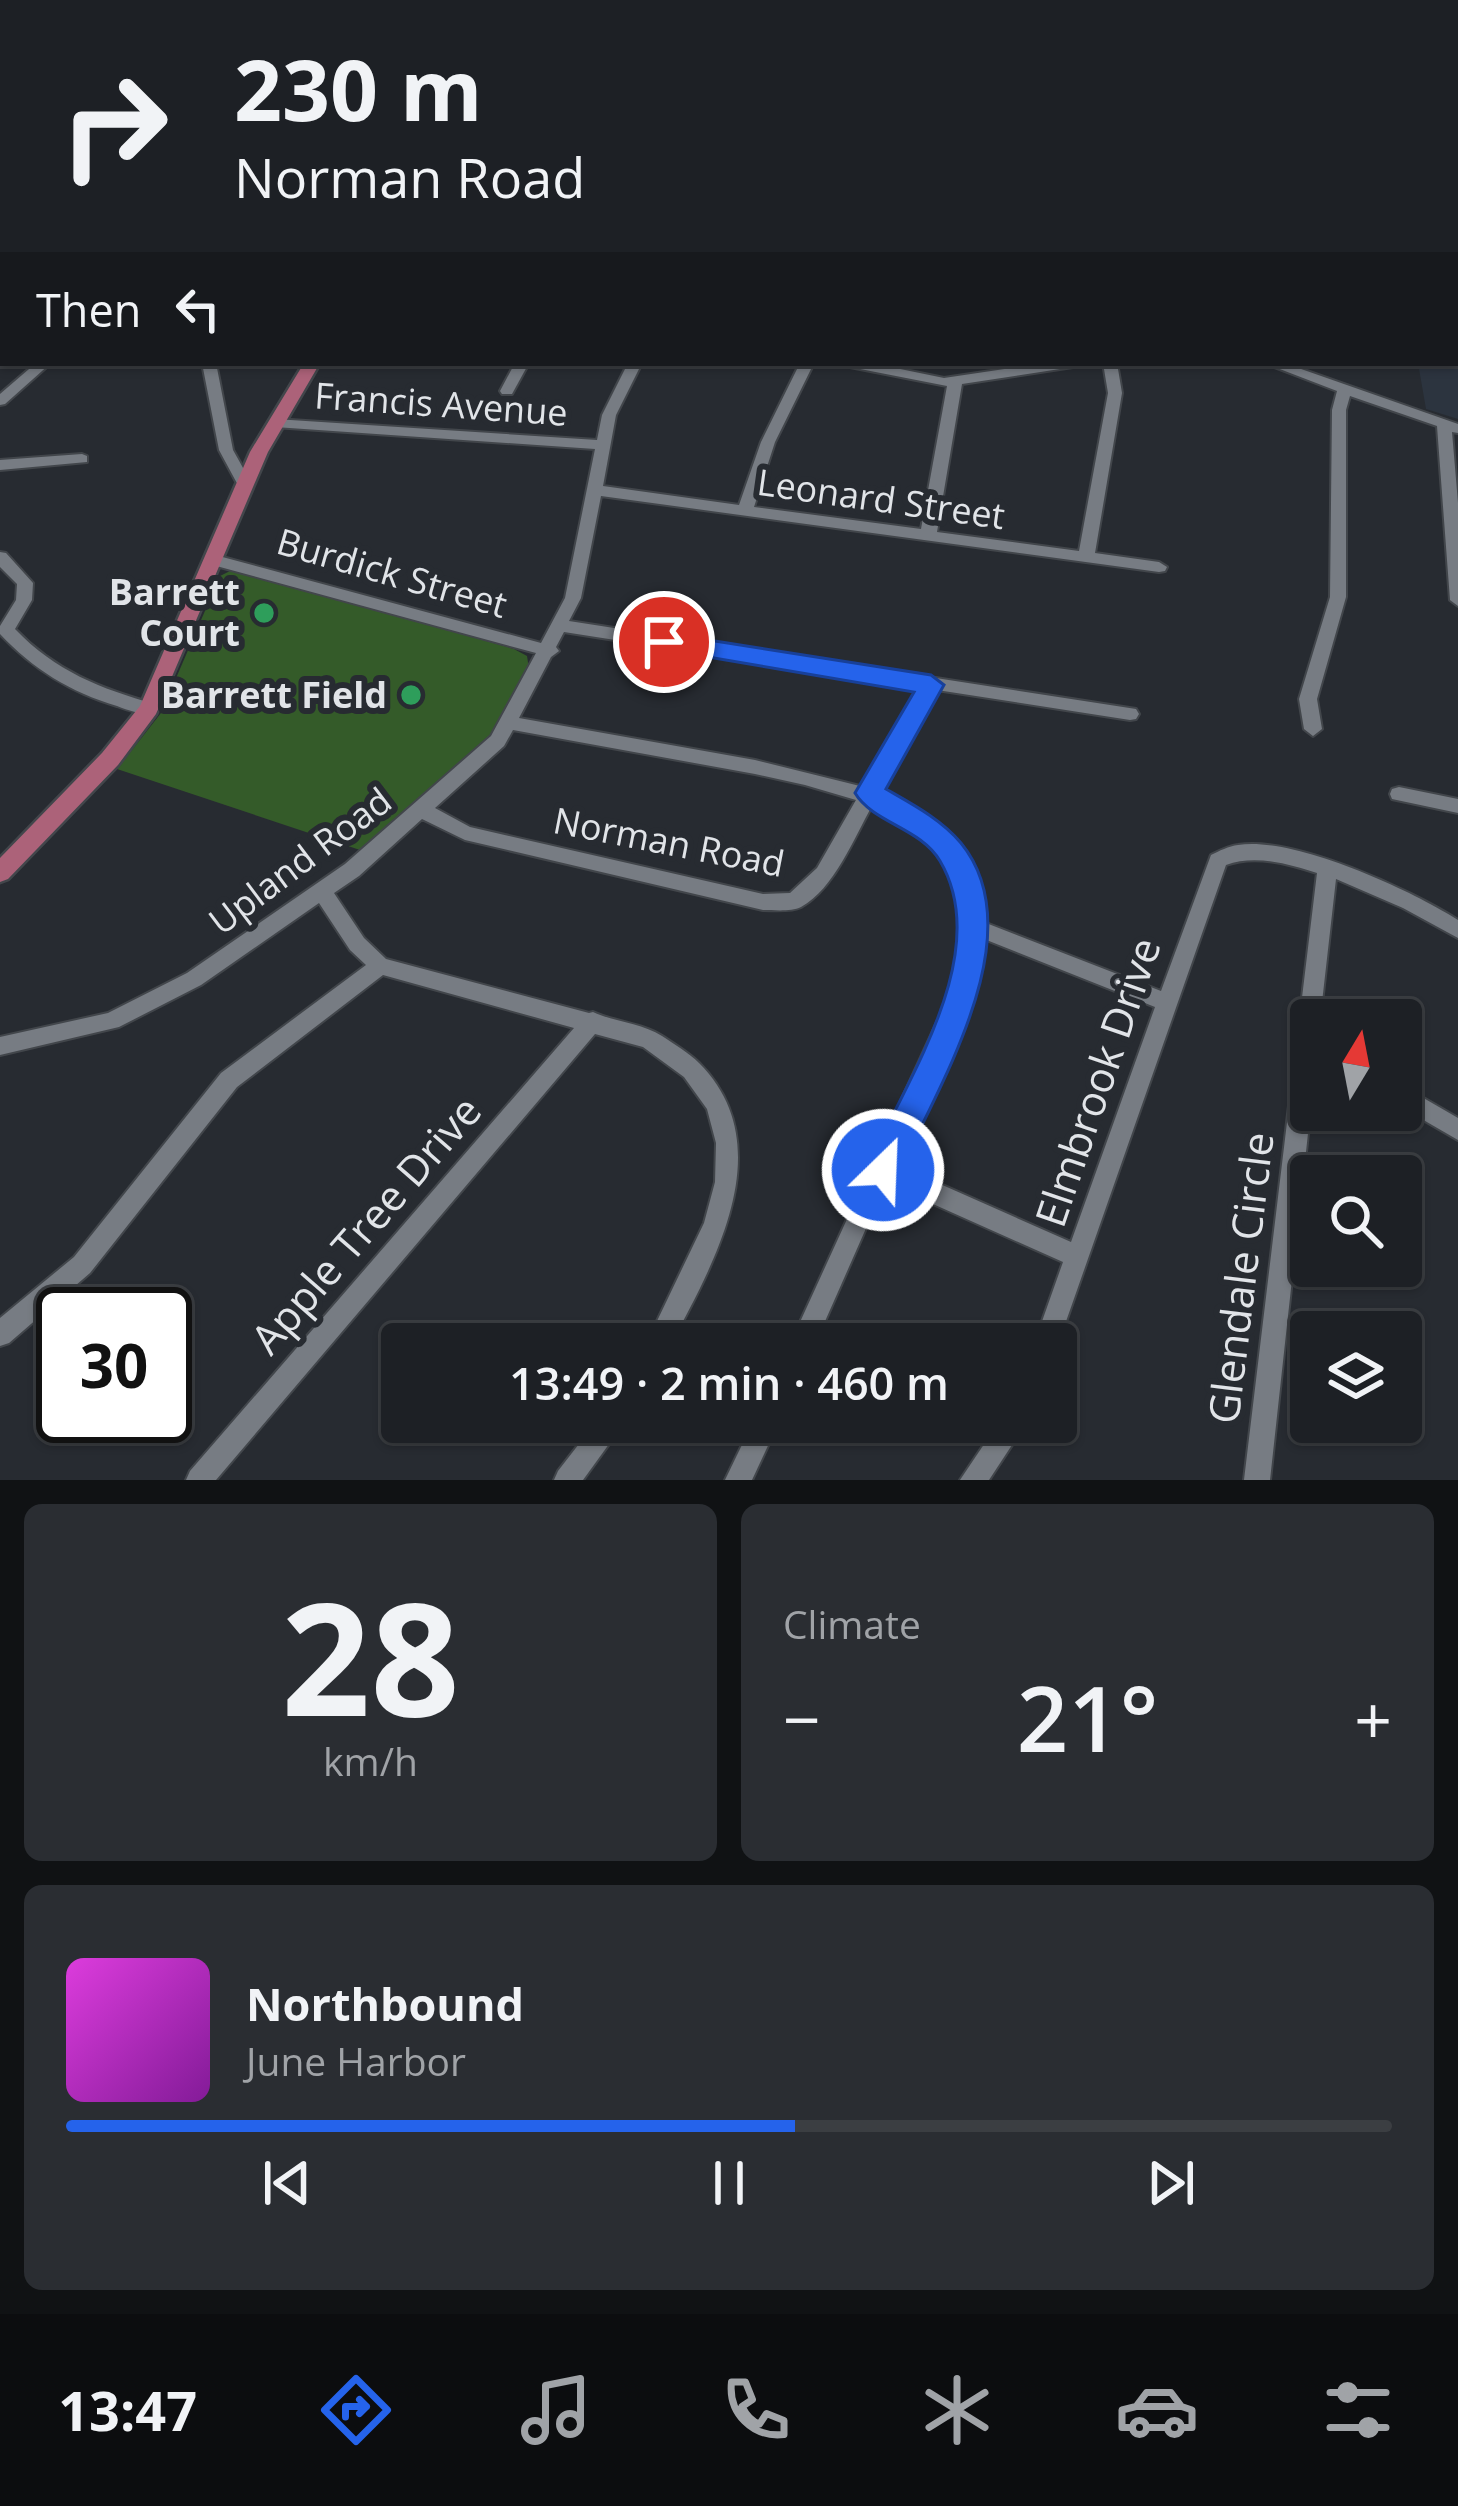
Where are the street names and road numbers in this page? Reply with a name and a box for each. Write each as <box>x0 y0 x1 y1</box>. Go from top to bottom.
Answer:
street label: Francis Avenue <box>313 370 569 437</box>
street label: Leonard Street <box>754 457 1008 540</box>
street label: Burdick Street <box>271 516 513 629</box>
street label: Upland Road <box>198 776 401 945</box>
street label: Norman Road <box>550 795 789 888</box>
street label: Elmbrook Drive <box>1020 929 1173 1234</box>
street label: Apple Tree Drive <box>237 1083 493 1365</box>
street label: Glendale Circle <box>1193 1129 1286 1427</box>

